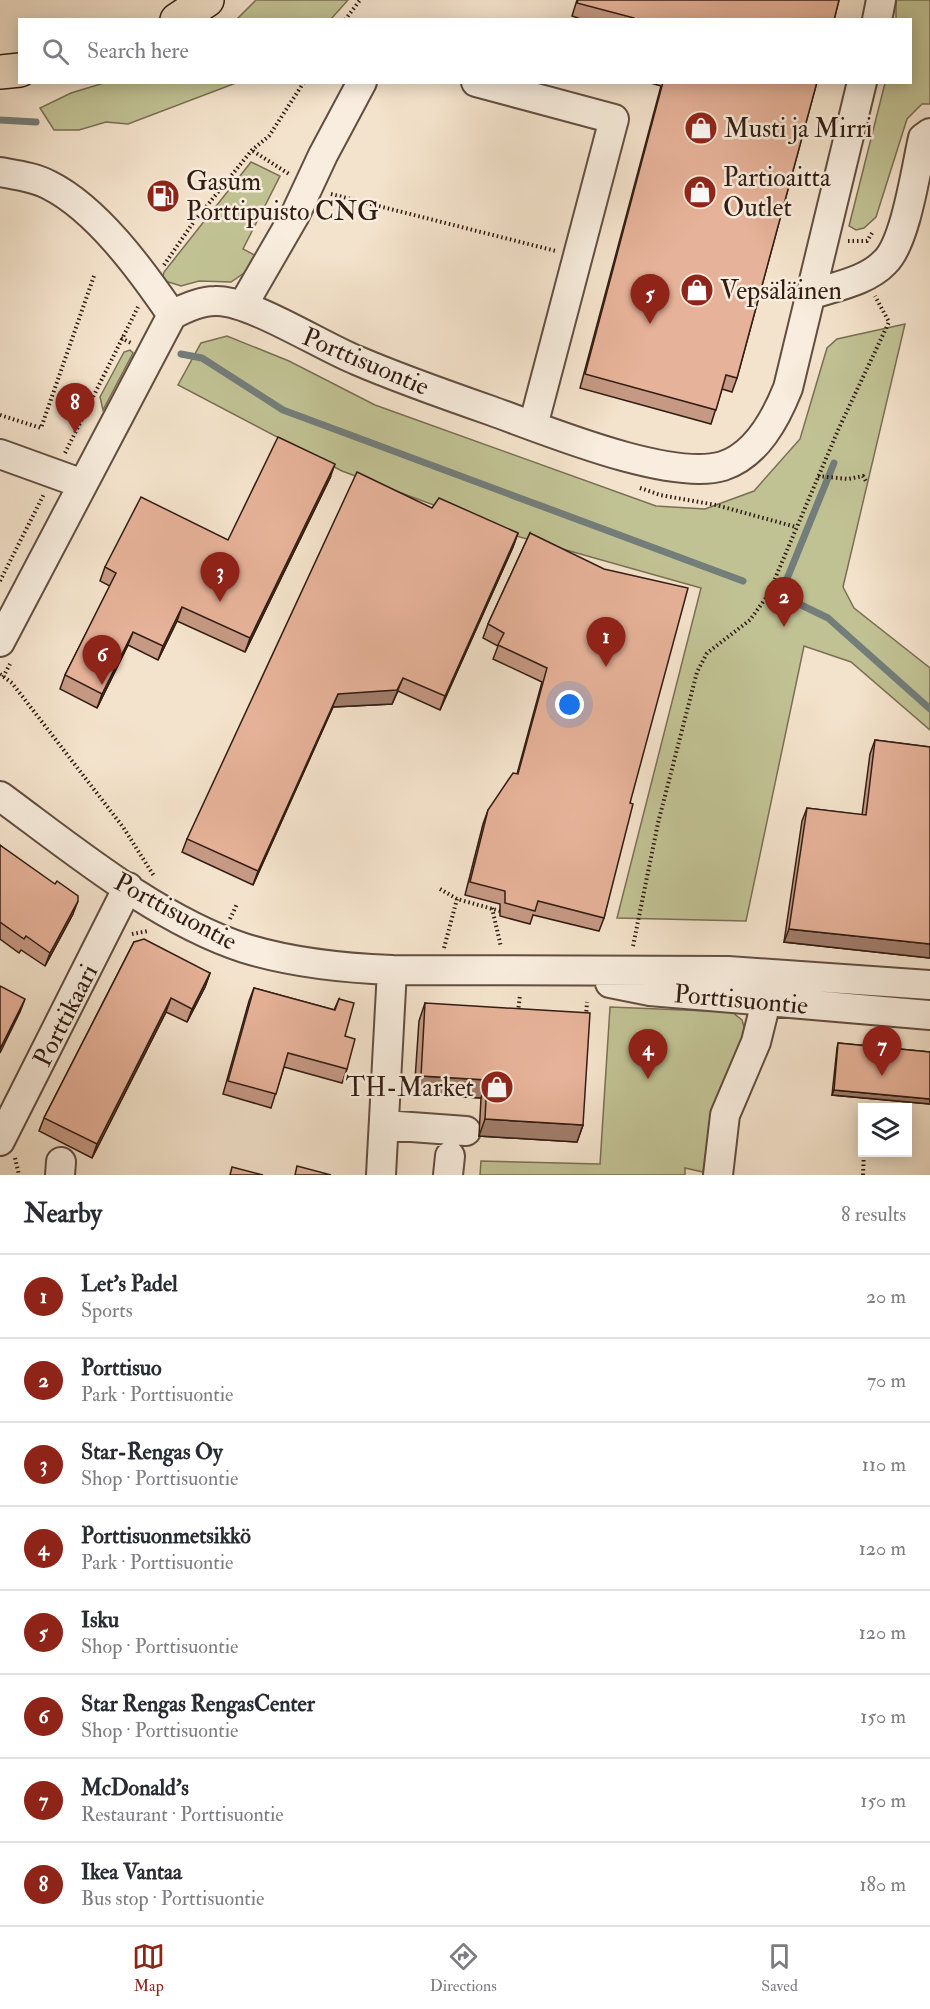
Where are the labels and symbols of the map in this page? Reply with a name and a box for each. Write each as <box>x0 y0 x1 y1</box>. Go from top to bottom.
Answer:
shop icon: Musti ja Mirri <box>683 110 719 146</box>
place label: Musti ja Mirri <box>724 113 873 145</box>
place label: Partioaitta Outlet <box>723 162 831 224</box>
place label: Gasum Porttipuisto CNG <box>186 166 379 229</box>
shop icon: Partioaitta Outlet <box>682 174 718 210</box>
fuel station icon: Gasum Porttipuisto CNG <box>145 178 181 214</box>
shop icon: Vepsäläinen <box>679 272 715 308</box>
pin: 5 <box>630 274 670 324</box>
place label: Vepsäläinen <box>720 275 842 308</box>
street label: Porttisuontie <box>297 321 434 403</box>
pin: 8 <box>56 384 94 433</box>
pin: 3 <box>200 552 240 602</box>
pin: 2 <box>764 578 804 627</box>
pin: 1 <box>586 618 626 667</box>
pin: 6 <box>82 636 122 685</box>
your location <box>555 690 584 719</box>
street label: Porttisuontie <box>109 866 243 958</box>
street label: Porttikaari <box>27 959 105 1072</box>
street label: Porttisuontie <box>672 978 809 1022</box>
pin: 7 <box>862 1026 902 1076</box>
pin: 4 <box>628 1030 668 1079</box>
shop icon: TH-Market <box>479 1069 515 1105</box>
place label: TH-Market <box>346 1072 474 1104</box>

